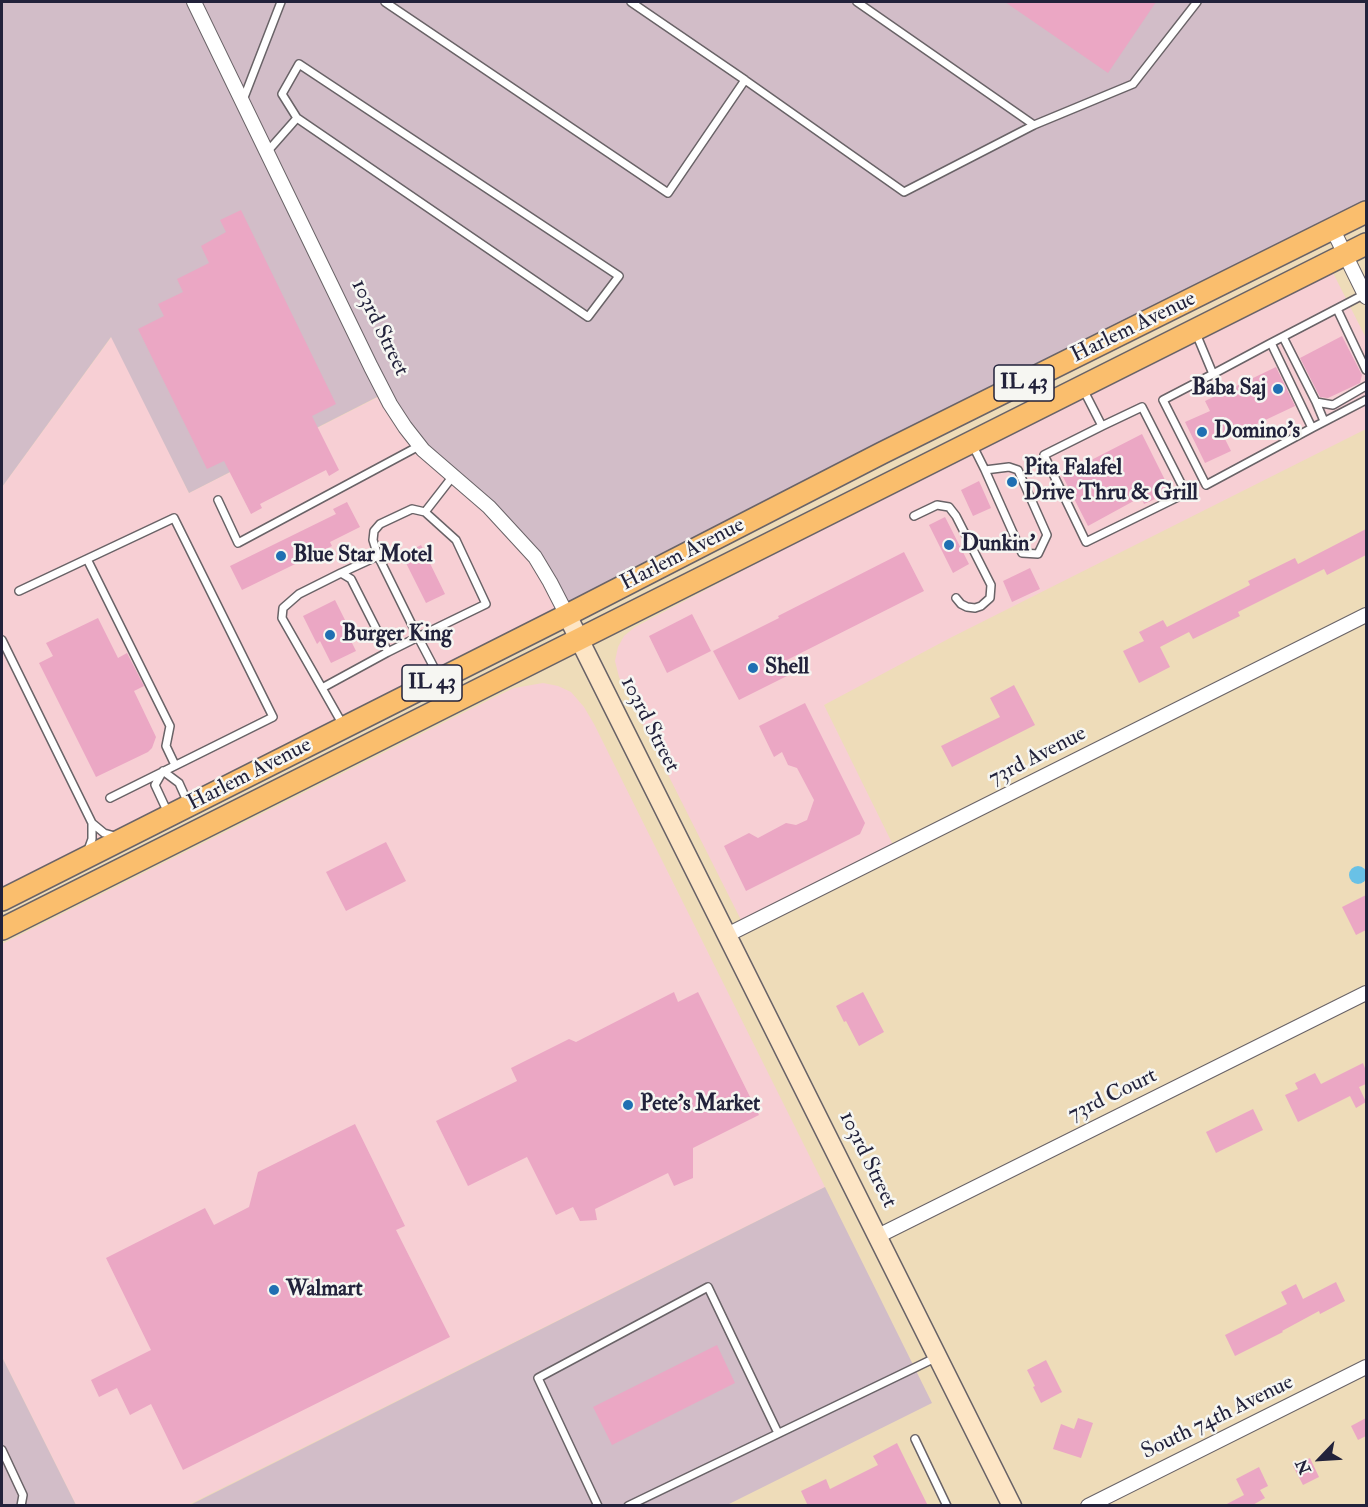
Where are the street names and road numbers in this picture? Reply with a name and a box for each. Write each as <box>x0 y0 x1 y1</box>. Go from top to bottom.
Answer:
street label: 103rd Street <box>344 275 414 381</box>
street label: Harlem Avenue <box>1067 286 1201 370</box>
road number: IL 43 <box>994 365 1054 401</box>
street label: Harlem Avenue <box>617 513 749 597</box>
road number: IL 43 <box>402 665 462 701</box>
street label: 103rd Street <box>614 673 684 777</box>
street label: 73rd Avenue <box>985 721 1091 793</box>
street label: Harlem Avenue <box>184 733 316 817</box>
street label: 73rd Court <box>1064 1063 1162 1129</box>
street label: 103rd Street <box>832 1107 902 1213</box>
street label: South 74th Avenue <box>1138 1370 1298 1466</box>

